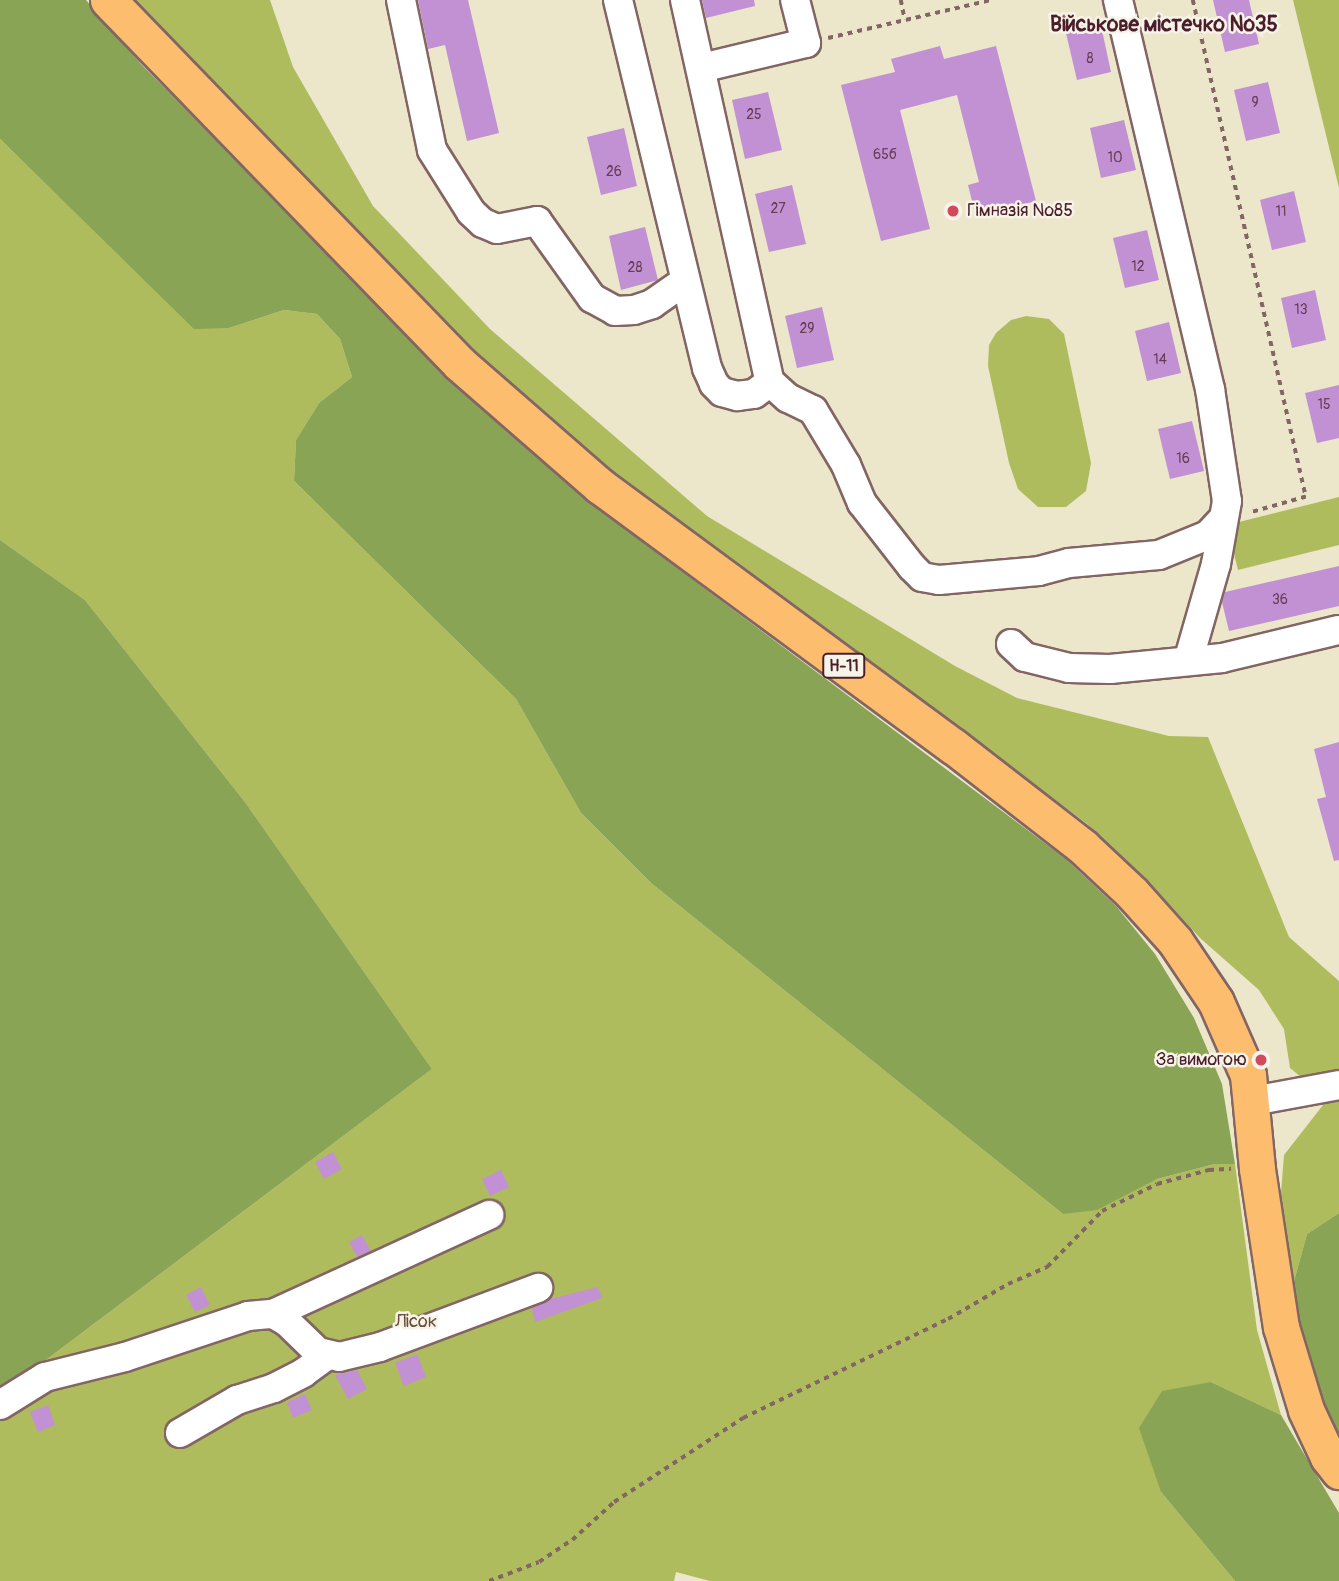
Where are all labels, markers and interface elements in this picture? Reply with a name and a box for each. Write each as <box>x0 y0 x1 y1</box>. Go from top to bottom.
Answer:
district label: Військове містечко №35 <box>1050 12 1278 38</box>
house number: 8 <box>1086 51 1094 67</box>
house number: 9 <box>1251 95 1259 111</box>
house number: 25 <box>746 107 762 123</box>
house number: 65б <box>873 147 897 163</box>
house number: 10 <box>1107 150 1123 166</box>
house number: 26 <box>606 164 622 180</box>
place label: Гімназія №85 <box>967 200 1073 222</box>
house number: 27 <box>770 201 786 217</box>
marker: Гімназія №85 <box>945 203 961 219</box>
house number: 11 <box>1276 204 1286 220</box>
house number: 12 <box>1131 259 1145 275</box>
house number: 28 <box>628 260 642 276</box>
house number: 13 <box>1294 302 1308 318</box>
house number: 29 <box>799 321 815 337</box>
house number: 14 <box>1153 352 1167 368</box>
house number: 15 <box>1317 397 1331 413</box>
house number: 16 <box>1176 451 1190 467</box>
house number: 36 <box>1272 592 1288 608</box>
road number: Н-11 <box>821 653 867 678</box>
place label: За вимогою <box>1156 1049 1247 1071</box>
marker: За вимогою <box>1253 1052 1269 1068</box>
park label: Лісок <box>395 1311 437 1333</box>

